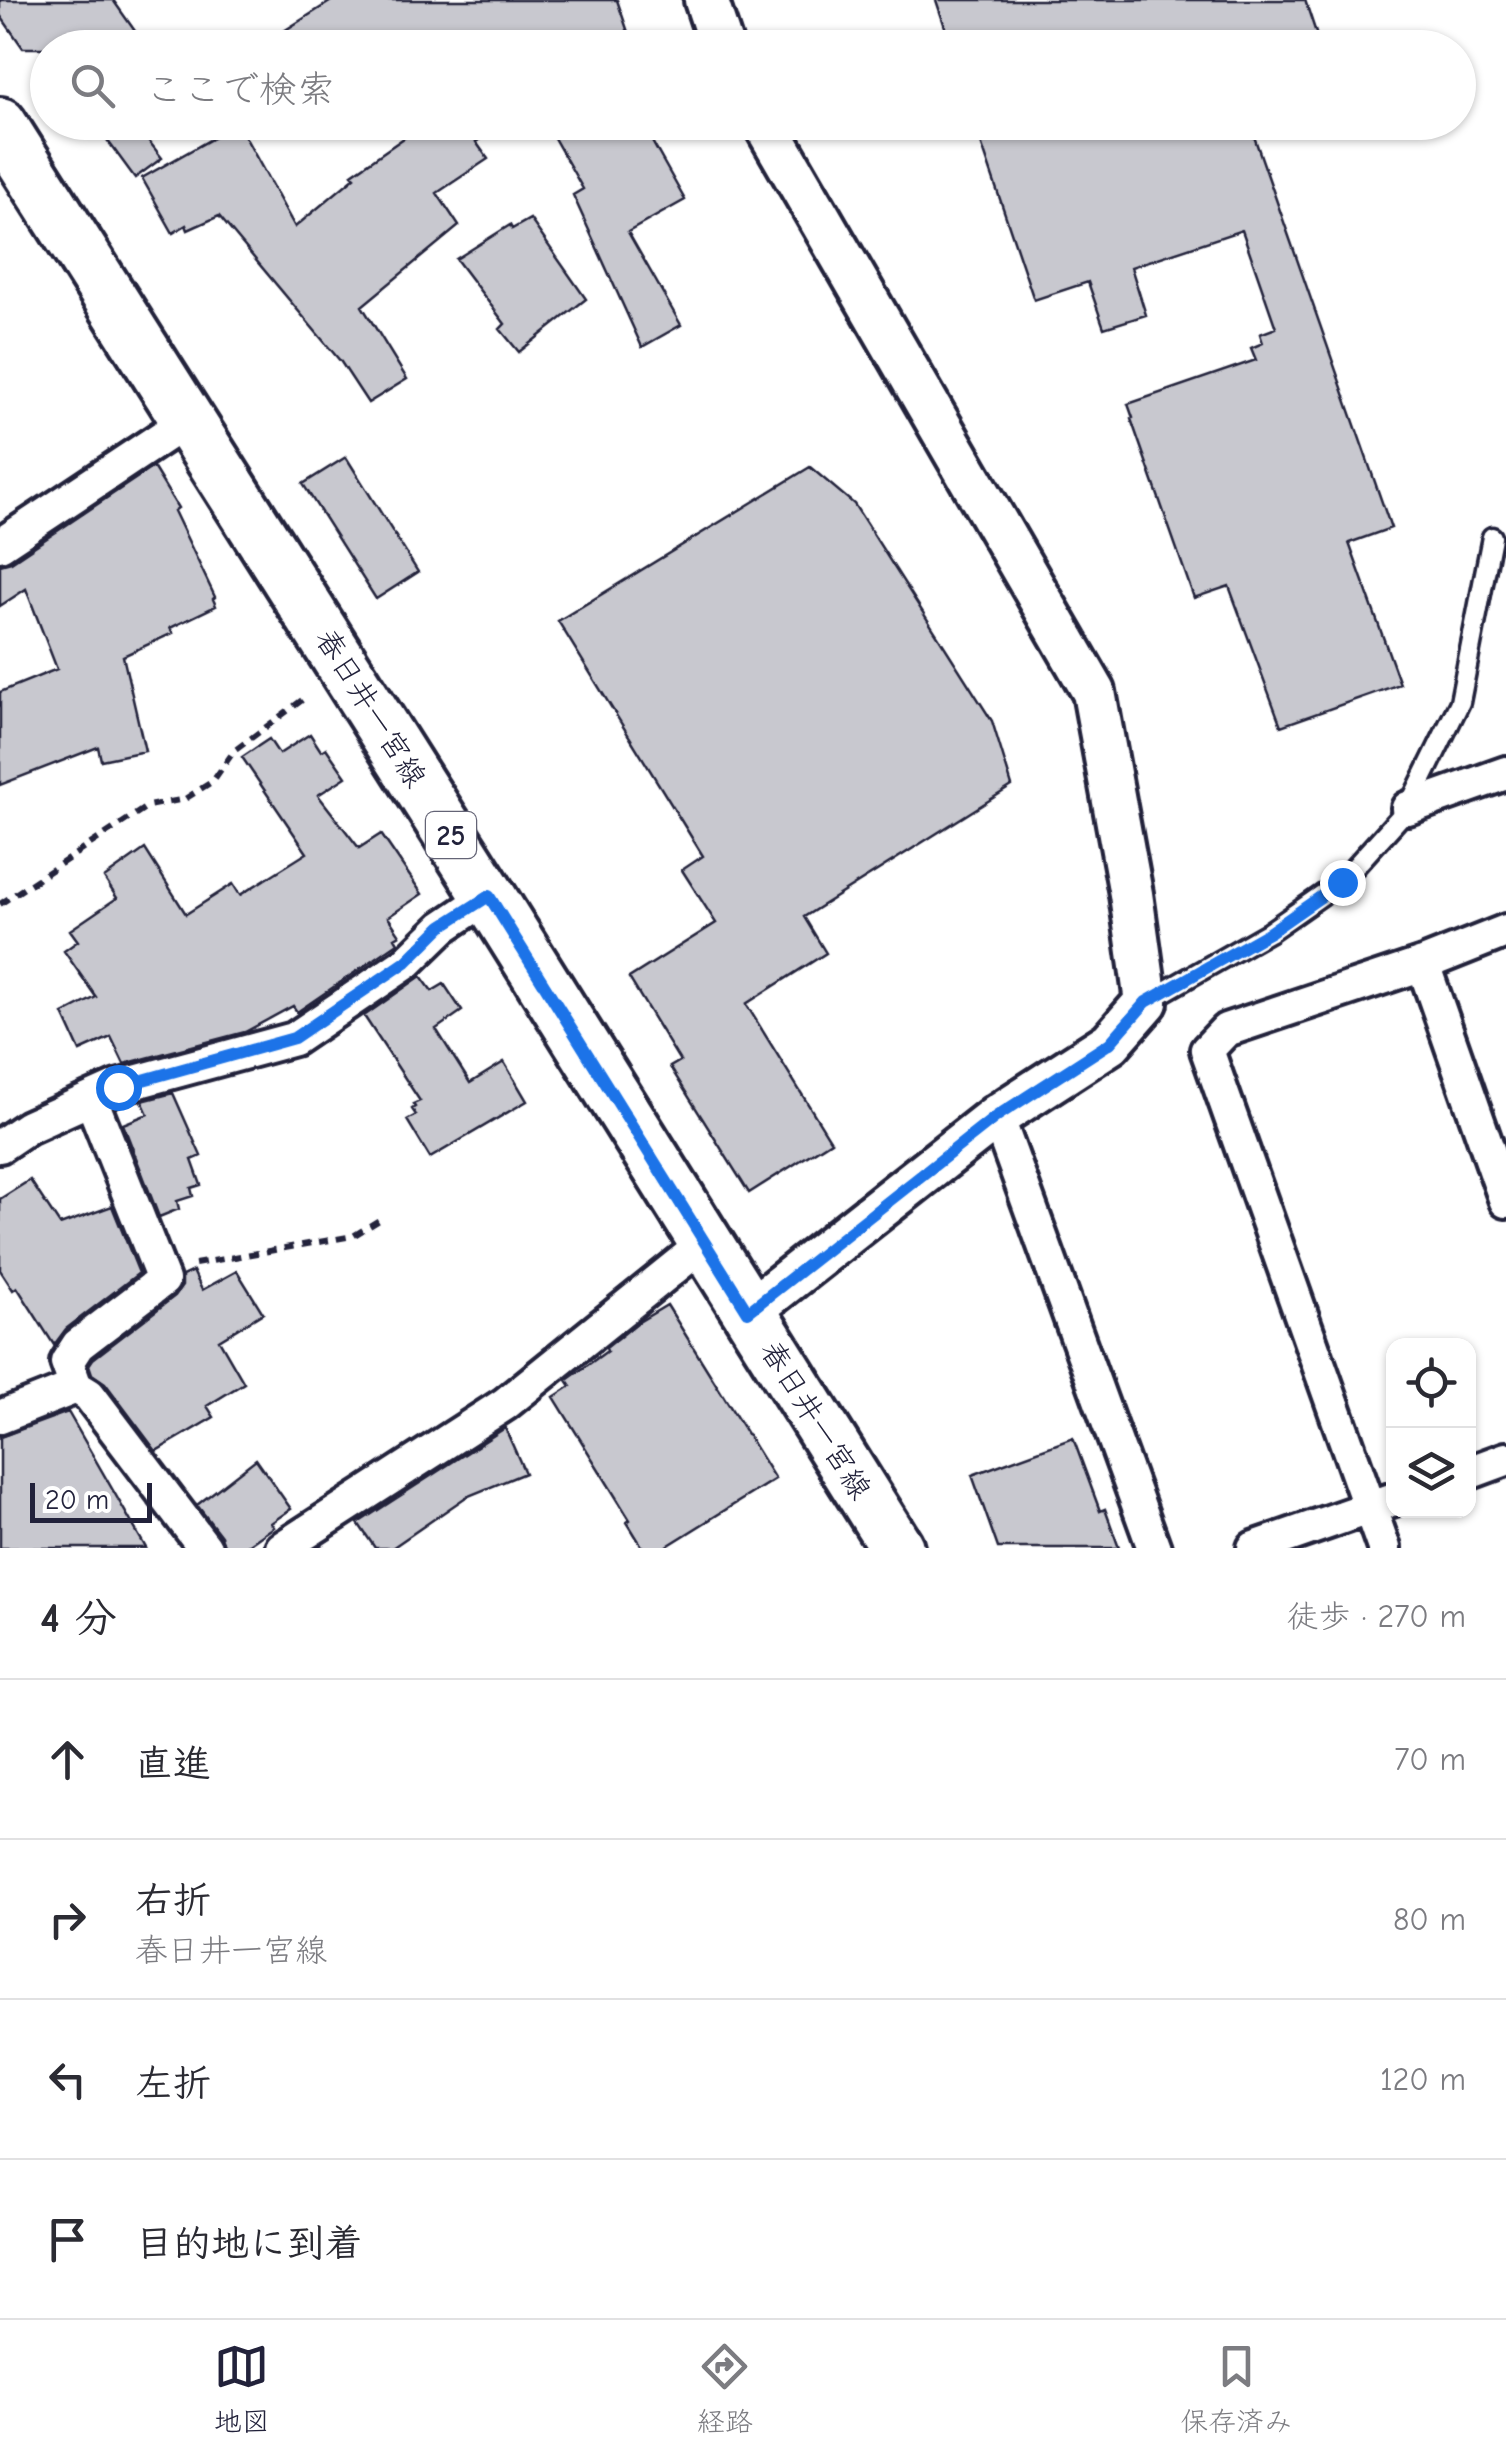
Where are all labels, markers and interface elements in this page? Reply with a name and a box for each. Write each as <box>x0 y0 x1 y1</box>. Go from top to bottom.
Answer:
search box <box>30 30 1476 140</box>
icon: search <box>65 58 120 113</box>
text: ここで検索 <box>145 68 335 112</box>
street label: 春日井一宮線 <box>308 623 433 794</box>
road number: 25 <box>426 812 476 858</box>
route end <box>1320 860 1366 906</box>
route start <box>96 1065 142 1111</box>
street label: 春日井一宮線 <box>753 1335 878 1506</box>
map controls <box>1386 1338 1476 1518</box>
button: locate <box>1386 1338 1476 1428</box>
button: layers <box>1386 1428 1476 1518</box>
scale bar <box>30 1478 152 1522</box>
text: 20 m <box>45 1484 109 1516</box>
text: 4 分 <box>40 1594 117 1643</box>
text: 徒歩 · 270 m <box>1287 1598 1466 1635</box>
icon: ahead <box>40 1732 95 1787</box>
text: 70 m <box>1394 1741 1466 1778</box>
text: 直進 <box>135 1742 211 1786</box>
text: 右折 <box>135 1879 211 1923</box>
icon: right <box>40 1892 95 1947</box>
text: 80 m <box>1393 1901 1466 1938</box>
text: 春日井一宮線 <box>135 1932 327 1969</box>
icon: left <box>40 2052 95 2107</box>
text: 120 m <box>1380 2061 1466 2098</box>
text: 左折 <box>135 2062 211 2106</box>
icon: arrive <box>40 2212 95 2267</box>
text: 目的地に到着 <box>135 2222 363 2266</box>
tab: 地図 <box>214 2339 270 2439</box>
tab: 経路 <box>697 2339 753 2439</box>
tab: 保存済み <box>1180 2339 1292 2439</box>

